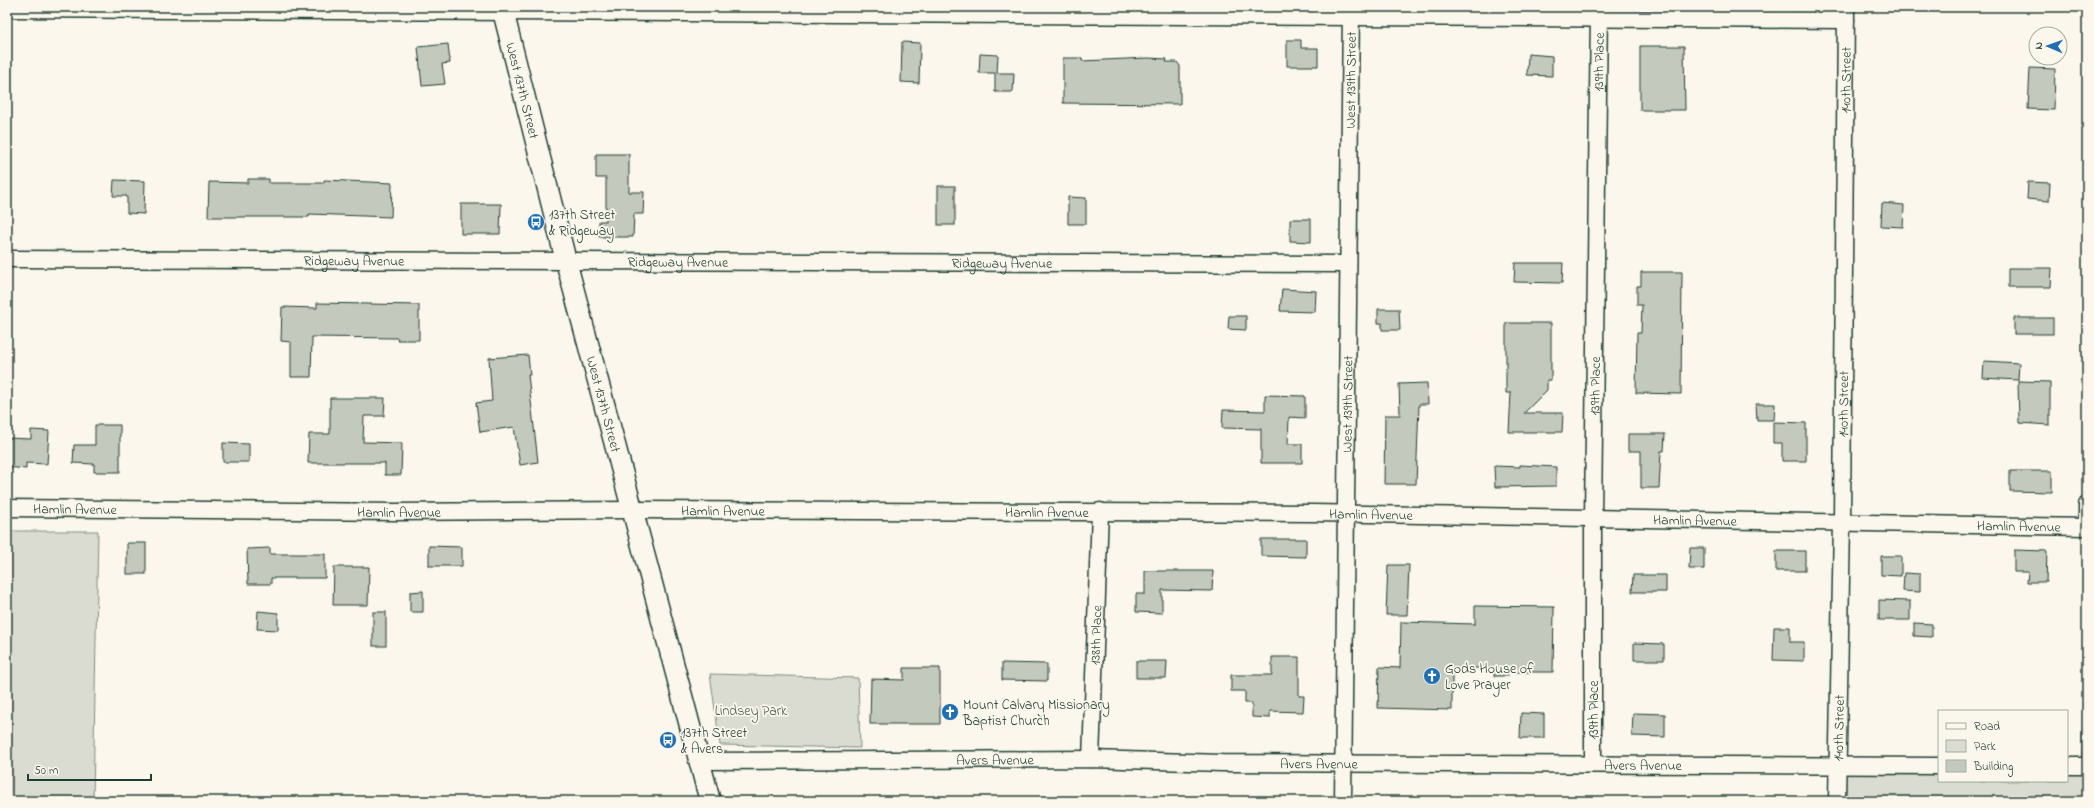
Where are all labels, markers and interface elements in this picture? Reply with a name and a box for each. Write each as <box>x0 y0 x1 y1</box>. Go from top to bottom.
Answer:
north arrow <box>2028 26 2068 66</box>
street label: West 139th Street <box>1341 31 1363 129</box>
street label: 139th Place <box>1589 32 1611 92</box>
street label: West 137th Street <box>499 40 544 141</box>
text: N <box>2031 42 2047 50</box>
street label: 140th Street <box>1836 46 1858 113</box>
place label: 137th Street & Ridgeway <box>549 205 615 243</box>
bus stop icon: 137th Street & Ridgeway <box>526 212 546 232</box>
street label: Ridgeway Avenue <box>304 251 405 273</box>
street label: Ridgeway Avenue <box>628 252 729 275</box>
street label: Ridgeway Avenue <box>952 254 1053 276</box>
street label: West 137th Street <box>580 354 626 455</box>
street label: West 139th Street <box>1338 355 1359 453</box>
street label: 139th Place <box>1585 356 1607 416</box>
street label: 140th Street <box>1834 370 1855 437</box>
street label: Hamlin Avenue <box>33 499 118 521</box>
street label: Hamlin Avenue <box>681 501 766 523</box>
street label: Hamlin Avenue <box>357 503 442 524</box>
street label: Hamlin Avenue <box>1005 503 1090 524</box>
street label: Hamlin Avenue <box>1329 504 1414 527</box>
street label: Hamlin Avenue <box>1653 510 1738 533</box>
street label: Hamlin Avenue <box>1977 516 2062 539</box>
street label: 138th Place <box>1085 604 1109 666</box>
place label: Gods House of Love Prayer <box>1445 659 1534 697</box>
church icon: Gods House of Love Prayer <box>1422 666 1442 686</box>
street label: 139th Place <box>1584 680 1605 739</box>
street label: 140th Street <box>1829 694 1851 761</box>
place label: Mount Calvary Missionary Baptist Church <box>962 695 1110 732</box>
park label: Lindsey Park <box>715 701 788 723</box>
church icon: Mount Calvary Missionary Baptist Church <box>940 702 960 722</box>
legend <box>1938 710 2068 782</box>
text: Road <box>1974 718 2000 736</box>
place label: 137th Street & Avers <box>681 723 747 760</box>
bus stop icon: 137th Street & Avers <box>658 730 678 750</box>
text: Park <box>1974 738 1996 756</box>
street label: Avers Avenue <box>956 750 1035 772</box>
street label: Avers Avenue <box>1280 754 1358 776</box>
scale bar <box>28 756 151 782</box>
street label: Avers Avenue <box>1604 756 1682 777</box>
text: Building <box>1973 758 2013 777</box>
text: 50 m <box>34 762 58 780</box>

